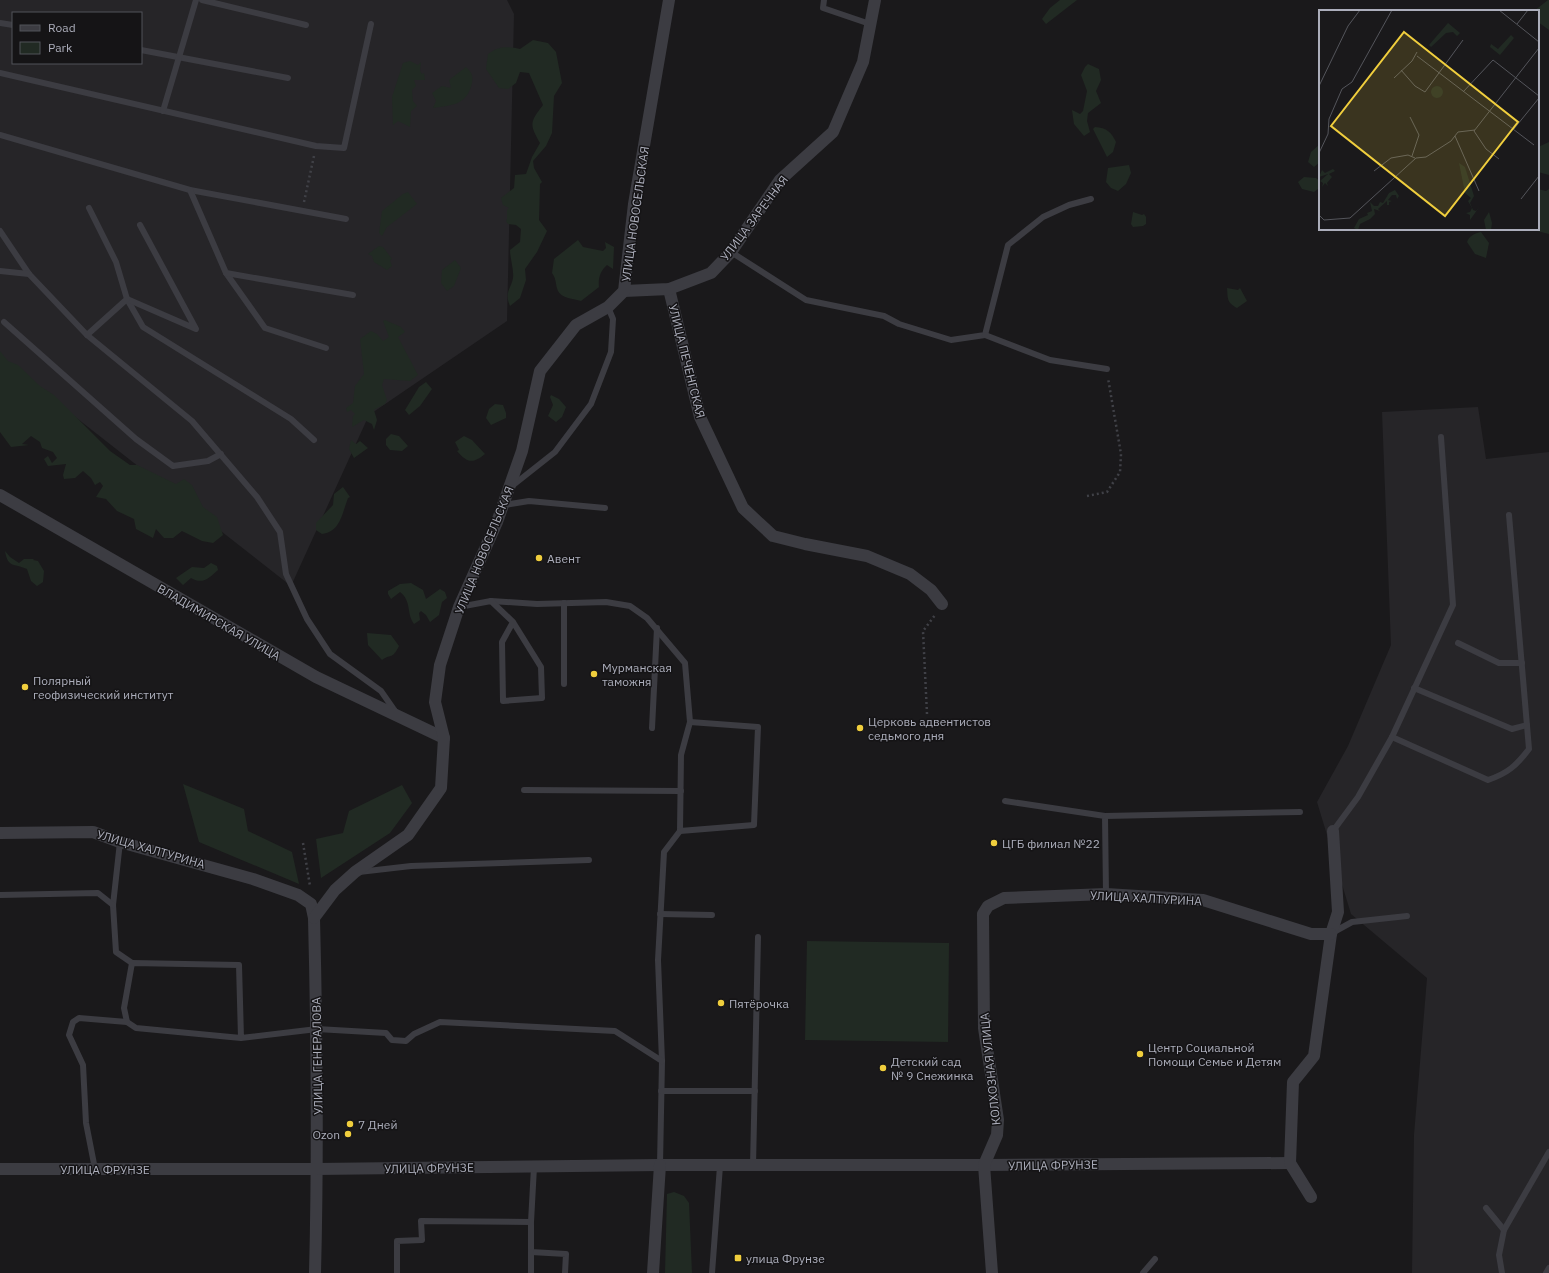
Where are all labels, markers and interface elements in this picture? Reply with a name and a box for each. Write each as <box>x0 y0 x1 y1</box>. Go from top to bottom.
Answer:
inset map <box>1319 10 1539 230</box>
legend <box>12 12 142 64</box>
text: Road <box>48 20 76 35</box>
text: Park <box>48 40 73 55</box>
street label: УЛИЦА НОВОСЕЛЬСКАЯ <box>618 145 652 283</box>
street label: УЛИЦА ЗАРЕЧНАЯ <box>717 172 791 264</box>
street label: УЛИЦА ПЕЧЕНГСКАЯ <box>666 302 708 420</box>
street label: УЛИЦА НОВОСЕЛЬСКАЯ <box>451 484 517 616</box>
place label: Авент <box>547 551 581 566</box>
marker: Авент <box>534 553 544 563</box>
street label: ВЛАДИМИРСКАЯ УЛИЦА <box>155 581 284 664</box>
place label: Мурманская таможня <box>602 660 672 689</box>
marker: Мурманская таможня <box>589 669 599 679</box>
place label: Полярный геофизический институт <box>33 673 174 702</box>
marker: Полярный геофизический институт <box>20 682 30 692</box>
place label: Церковь адвентистов седьмого дня <box>868 714 991 743</box>
marker: Церковь адвентистов седьмого дня <box>855 723 865 733</box>
street label: УЛИЦА ХАЛТУРИНА <box>95 826 207 872</box>
place label: ЦГБ филиал №22 <box>1002 836 1100 851</box>
marker: ЦГБ филиал №22 <box>989 838 999 848</box>
street label: УЛИЦА ХАЛТУРИНА <box>1090 888 1203 908</box>
place label: Пятёрочка <box>729 996 789 1011</box>
street label: УЛИЦА ГЕНЕРАЛОВА <box>308 997 326 1115</box>
marker: Пятёрочка <box>716 998 726 1008</box>
street label: КОЛХОЗНАЯ УЛИЦА <box>977 1012 1003 1126</box>
place label: Центр Социальной Помощи Семье и Детям <box>1148 1040 1281 1069</box>
marker: Центр Социальной Помощи Семье и Детям <box>1135 1049 1145 1059</box>
place label: Детский сад № 9 Снежинка <box>891 1054 974 1083</box>
marker: Детский сад № 9 Снежинка <box>878 1063 888 1073</box>
place label: 7 Дней <box>358 1117 397 1132</box>
marker: 7 Дней <box>345 1119 355 1129</box>
place label: Ozon <box>313 1127 340 1142</box>
marker: Ozon <box>343 1129 353 1139</box>
street label: УЛИЦА ФРУНЗЕ <box>1008 1157 1098 1173</box>
street label: УЛИЦА ФРУНЗЕ <box>384 1160 474 1176</box>
street label: УЛИЦА ФРУНЗЕ <box>60 1162 150 1177</box>
place label: улица Фрунзе <box>746 1251 825 1266</box>
marker: улица Фрунзе <box>733 1253 743 1263</box>

